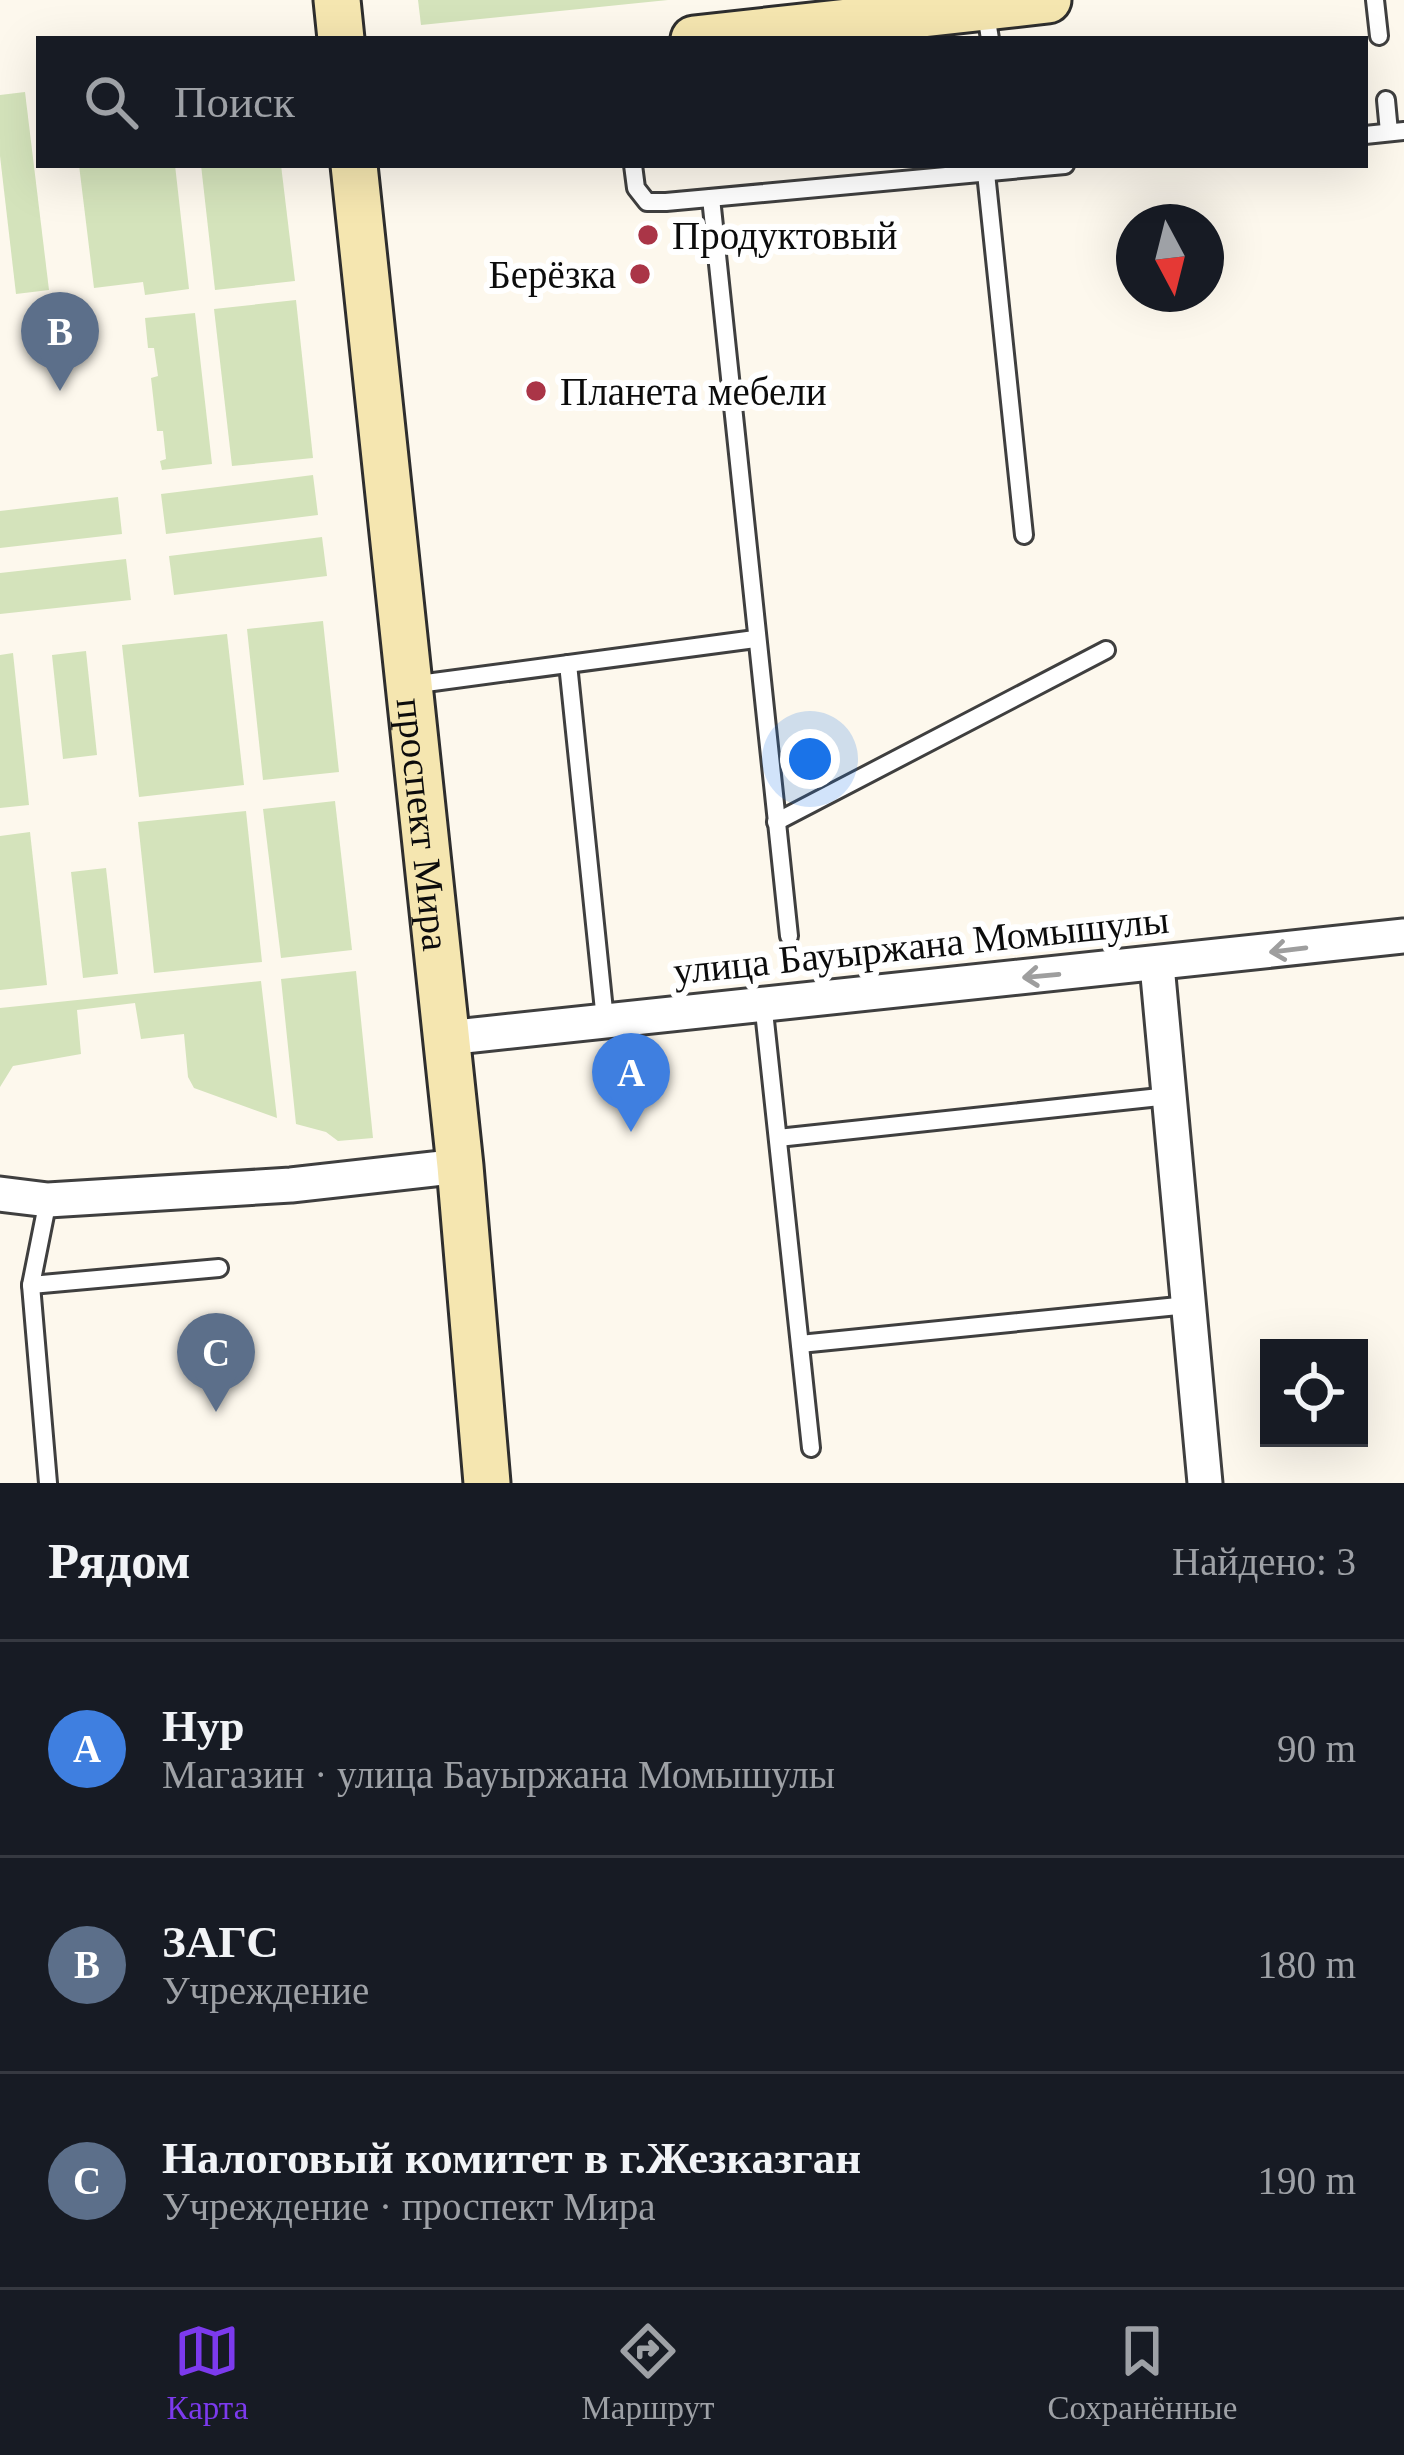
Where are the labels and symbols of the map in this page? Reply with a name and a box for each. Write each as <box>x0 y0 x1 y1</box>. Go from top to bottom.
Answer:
north arrow <box>1116 204 1224 312</box>
place label: Продуктовый <box>672 214 897 258</box>
marker: Продуктовый <box>635 222 661 248</box>
place label: Берёзка <box>488 253 616 297</box>
marker: Берёзка <box>627 261 653 287</box>
pin: B <box>21 292 99 391</box>
place label: Планета мебели <box>560 370 827 413</box>
marker: Планета мебели <box>523 378 549 404</box>
street label: проспект Мира <box>389 696 459 953</box>
your location <box>780 729 840 789</box>
street label: улица Бауыржана Момышулы <box>671 898 1171 993</box>
one-way arrow <box>1269 939 1308 961</box>
one-way arrow <box>1022 965 1061 988</box>
pin: A <box>592 1033 670 1132</box>
pin: C <box>177 1313 255 1412</box>

